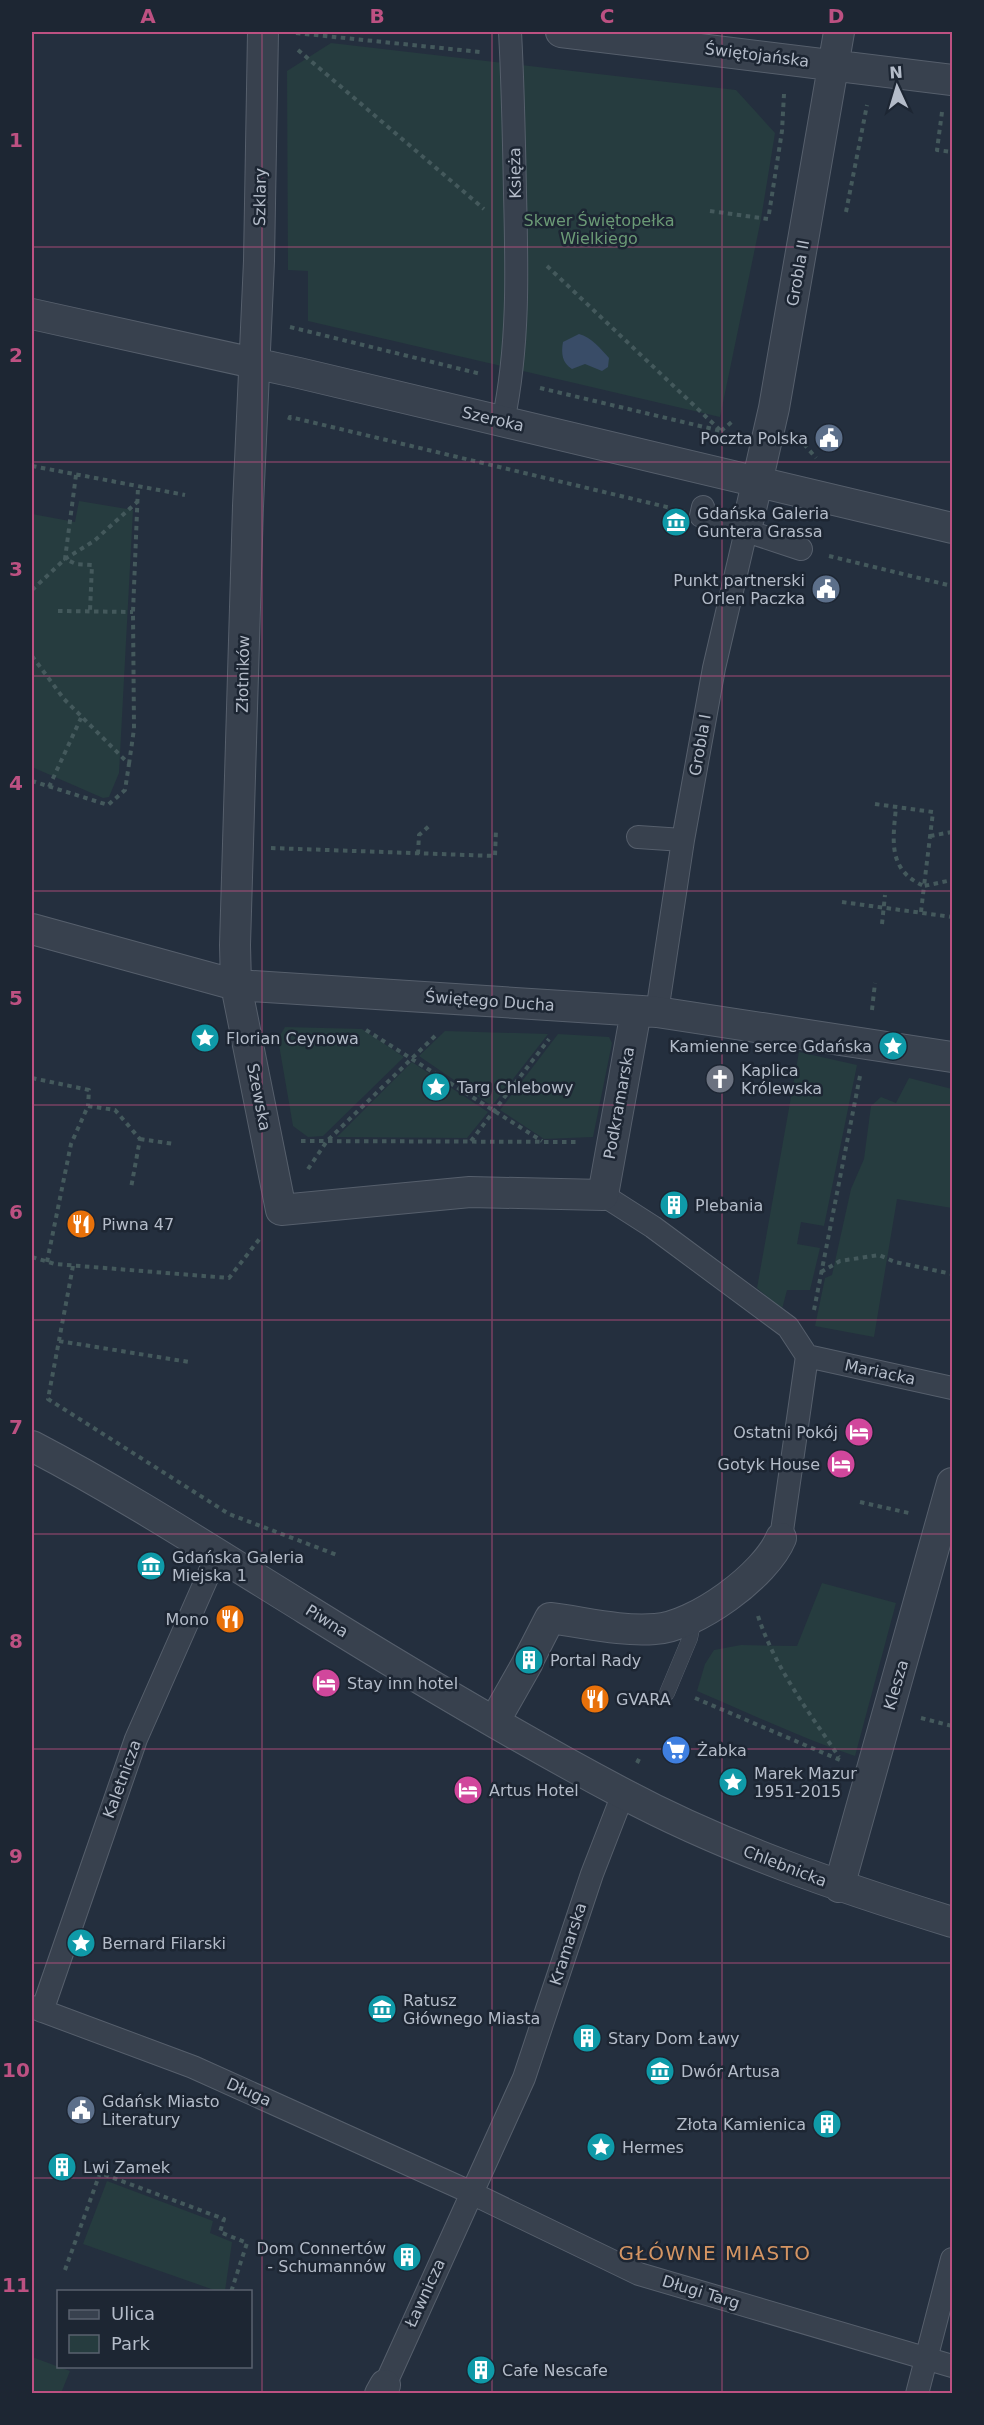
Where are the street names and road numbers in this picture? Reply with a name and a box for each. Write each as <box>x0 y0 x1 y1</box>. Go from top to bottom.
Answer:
street label: Świętojańska <box>704 39 810 71</box>
street label: Księża <box>505 147 525 199</box>
street label: Szklary <box>250 168 270 226</box>
street label: Grobla II <box>783 238 813 308</box>
street label: Szeroka <box>460 403 526 435</box>
street label: Złotników <box>233 635 253 713</box>
street label: Grobla I <box>685 713 715 777</box>
street label: Świętego Ducha <box>425 987 555 1015</box>
street label: Podkramarska <box>600 1045 638 1161</box>
street label: Szewska <box>243 1062 275 1132</box>
street label: Mariacka <box>843 1355 917 1389</box>
street label: Piwna <box>302 1601 352 1641</box>
street label: Klesza <box>880 1658 912 1712</box>
street label: Kaletnicza <box>99 1737 145 1821</box>
street label: Chlebnicka <box>741 1841 829 1891</box>
street label: Kramarska <box>546 1900 590 1988</box>
street label: Długa <box>224 2074 274 2110</box>
street label: Ławnicza <box>400 2256 449 2331</box>
street label: Długi Targ <box>660 2271 742 2313</box>

